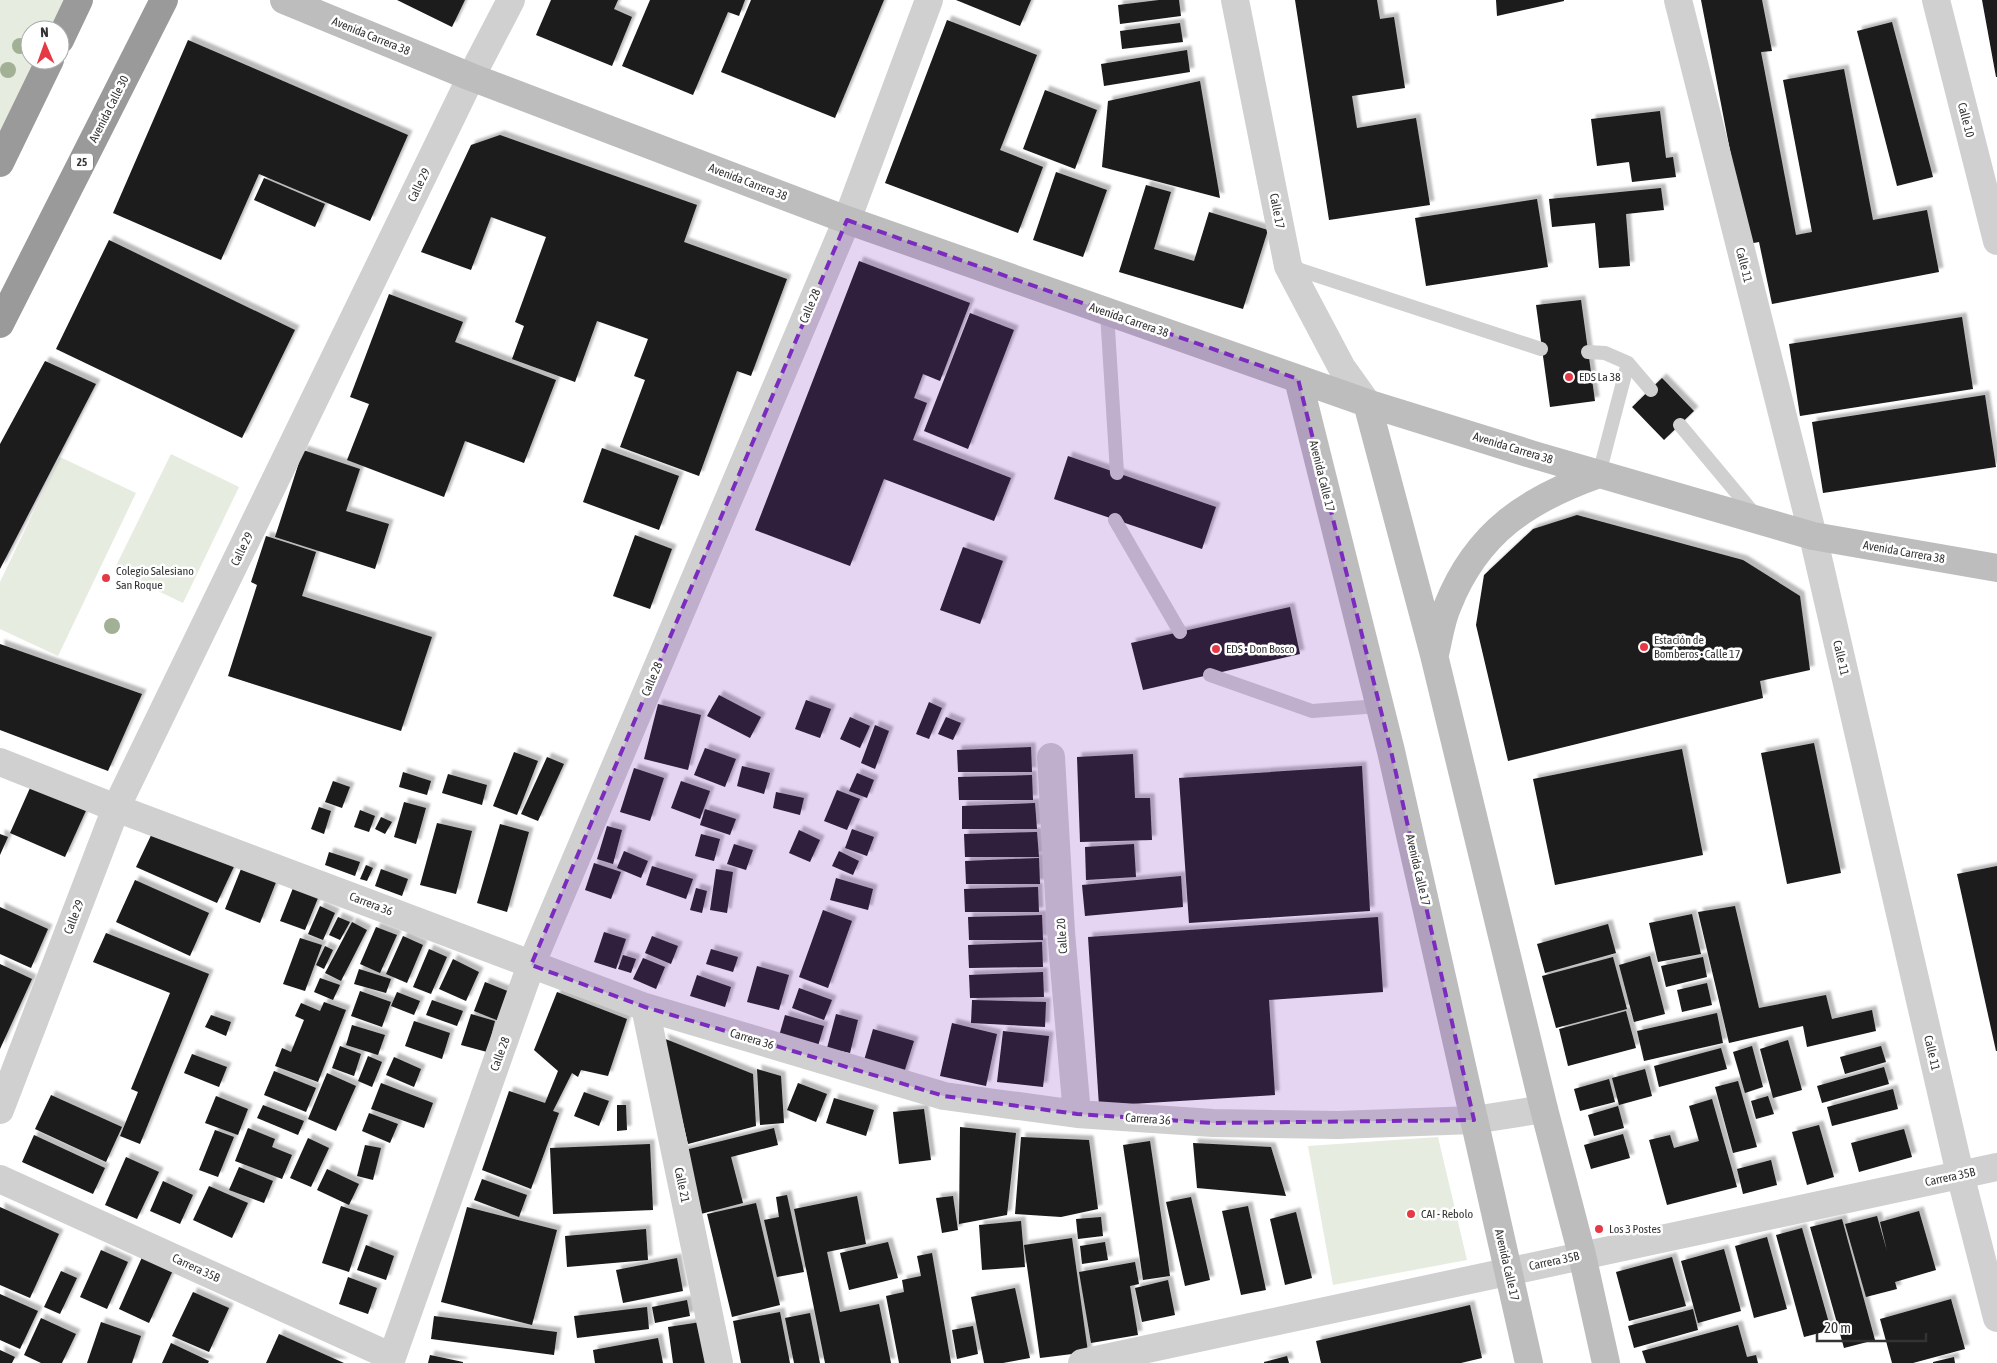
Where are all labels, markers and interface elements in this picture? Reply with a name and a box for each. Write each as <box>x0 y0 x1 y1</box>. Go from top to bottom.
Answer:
street label: Avenida Carrera 38 <box>330 14 412 58</box>
north arrow <box>20 20 70 70</box>
text: N <box>40 24 49 40</box>
street label: Avenida Calle 30 <box>86 73 132 145</box>
street label: Calle 10 <box>1955 101 1977 139</box>
road number: 25 <box>71 154 93 170</box>
street label: Avenida Carrera 38 <box>707 161 790 204</box>
street label: Calle 29 <box>405 166 433 204</box>
street label: Calle 17 <box>1267 192 1287 230</box>
street label: Calle 11 <box>1733 246 1755 284</box>
street label: Calle 28 <box>797 287 824 325</box>
street label: Avenida Carrera 38 <box>1087 300 1171 340</box>
place label: EDS La 38 <box>1579 370 1621 384</box>
marker: EDS La 38 <box>1563 371 1575 383</box>
street label: Avenida Carrera 38 <box>1471 429 1555 467</box>
street label: Avenida Calle 17 <box>1306 439 1338 514</box>
street label: Calle 29 <box>228 530 256 568</box>
street label: Avenida Carrera 38 <box>1862 538 1946 566</box>
place label: Colegio Salesiano San Roque <box>116 564 194 592</box>
marker: Colegio Salesiano San Roque <box>100 572 112 584</box>
place label: Estación de Bomberos - Calle 17 <box>1654 633 1741 661</box>
street label: Calle 11 <box>1830 639 1852 677</box>
marker: Estación de Bomberos - Calle 17 <box>1638 641 1650 653</box>
place label: EDS - Don Bosco <box>1226 642 1295 656</box>
marker: EDS - Don Bosco <box>1210 643 1222 655</box>
street label: Calle 28 <box>639 660 666 698</box>
street label: Avenida Calle 17 <box>1403 833 1433 908</box>
street label: Carrera 36 <box>347 889 395 919</box>
street label: Calle 29 <box>61 898 87 936</box>
street label: Calle 20 <box>1054 917 1070 954</box>
street label: Carrera 36 <box>728 1026 776 1052</box>
street label: Calle 11 <box>1921 1034 1943 1072</box>
street label: Calle 28 <box>487 1035 513 1073</box>
street label: Carrera 36 <box>1125 1110 1171 1128</box>
street label: Carrera 35B <box>1924 1165 1977 1189</box>
street label: Calle 21 <box>671 1166 693 1204</box>
place label: CAI - Rebolo <box>1421 1207 1473 1221</box>
marker: CAI - Rebolo <box>1405 1208 1417 1220</box>
place label: Los 3 Postes <box>1609 1222 1661 1236</box>
marker: Los 3 Postes <box>1593 1223 1605 1235</box>
street label: Avenida Calle 17 <box>1492 1228 1522 1303</box>
street label: Carrera 35B <box>1528 1249 1581 1273</box>
street label: Carrera 35B <box>170 1251 222 1285</box>
scale bar <box>1817 1310 1926 1342</box>
text: 20 m <box>1824 1319 1851 1336</box>

